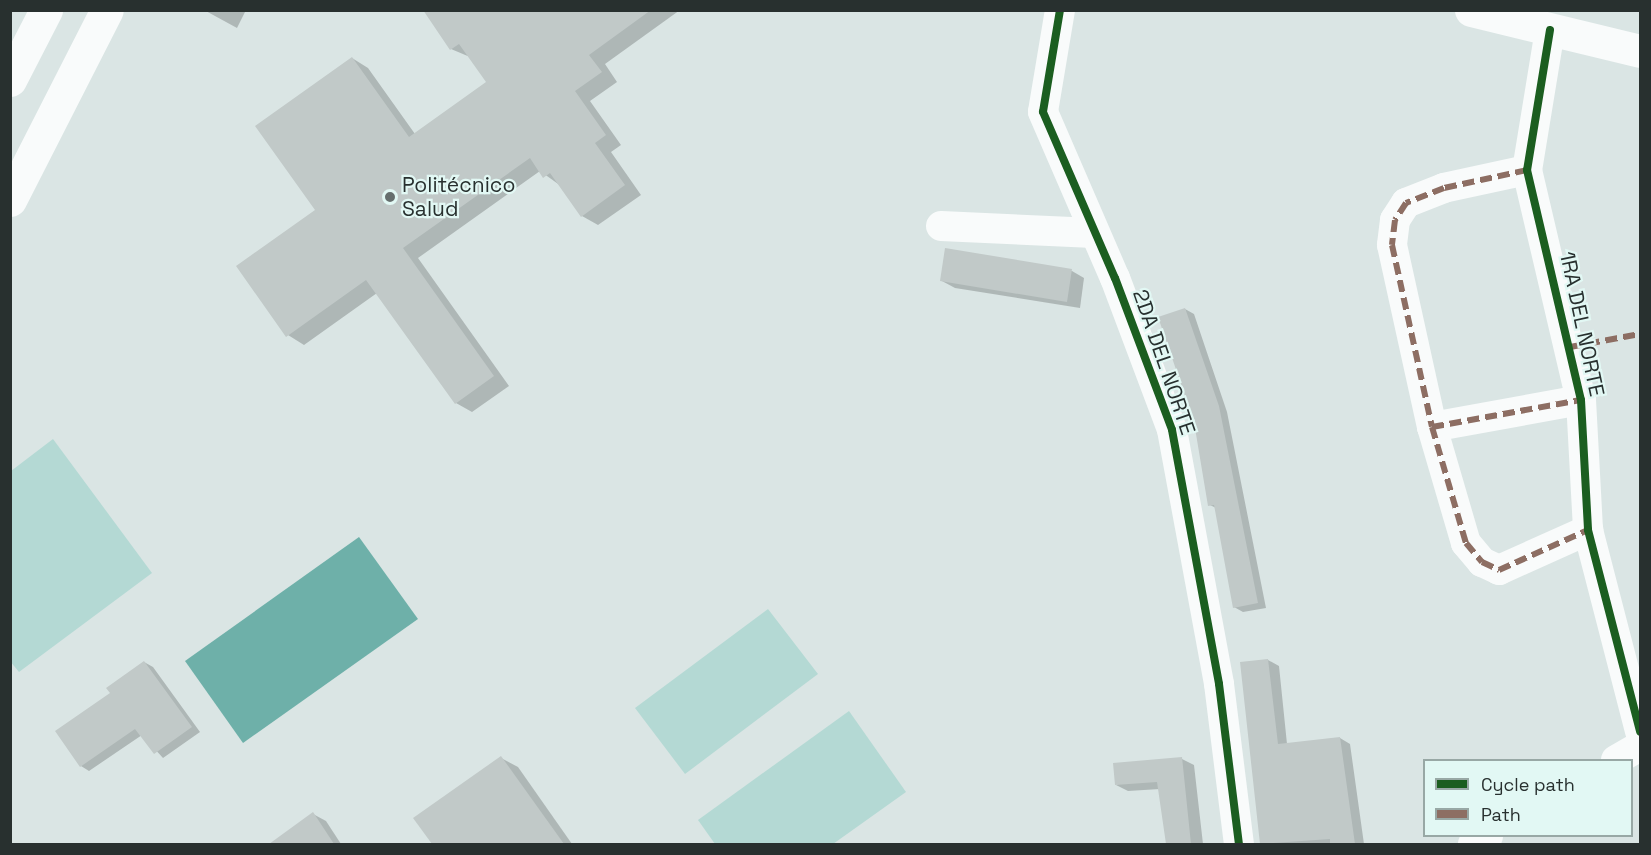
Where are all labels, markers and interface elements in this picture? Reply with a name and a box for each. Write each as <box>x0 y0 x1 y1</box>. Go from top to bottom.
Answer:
place label: Politécnico Salud <box>402 172 515 222</box>
marker: Politécnico Salud <box>383 190 397 204</box>
street label: 1RA DEL NORTE <box>1554 249 1610 399</box>
street label: 2DA DEL NORTE <box>1127 286 1201 438</box>
legend <box>1423 759 1633 837</box>
text: Cycle path <box>1481 773 1575 796</box>
text: Path <box>1481 803 1521 826</box>

